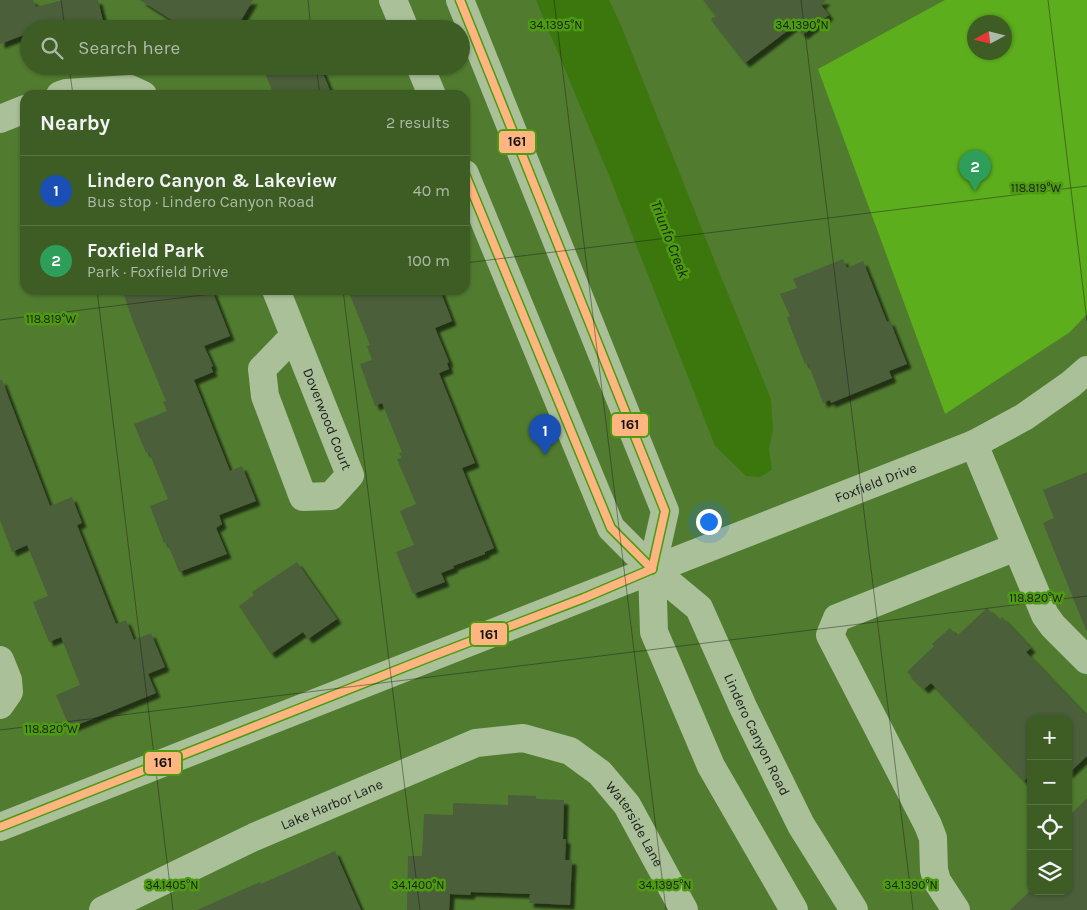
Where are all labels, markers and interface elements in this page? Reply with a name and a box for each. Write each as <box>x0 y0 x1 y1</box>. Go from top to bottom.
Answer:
north arrow <box>967 15 1012 60</box>
text: 34.1395°N <box>529 18 583 32</box>
text: 34.1390°N <box>775 18 829 32</box>
search box <box>20 20 470 75</box>
icon: search <box>38 34 66 62</box>
text: Search here <box>78 37 180 59</box>
text: Nearby <box>40 111 110 135</box>
text: 2 results <box>386 113 450 132</box>
line badge: 161 <box>498 130 536 154</box>
text: 161 <box>508 133 526 150</box>
pin: 2 <box>959 150 991 191</box>
text: Lindero Canyon & Lakeview <box>87 170 337 192</box>
text: 1 <box>53 181 59 200</box>
text: 40 m <box>413 181 450 200</box>
text: 118.819°W <box>1011 181 1062 195</box>
text: Bus stop · Lindero Canyon Road <box>87 192 315 211</box>
water label: Triunfo Creek <box>647 198 693 281</box>
text: Foxfield Park <box>87 240 204 262</box>
text: 2 <box>51 251 61 270</box>
text: 100 m <box>407 251 450 270</box>
text: Park · Foxfield Drive <box>87 262 228 281</box>
text: 118.819°W <box>26 312 77 326</box>
street label: Doverwood Court <box>299 366 355 473</box>
line badge: 161 <box>611 413 649 437</box>
pin: 1 <box>529 414 561 455</box>
text: 161 <box>621 416 639 433</box>
street label: Foxfield Drive <box>833 459 919 507</box>
your location <box>696 509 722 535</box>
text: 118.820°W <box>1009 591 1063 605</box>
line badge: 161 <box>470 622 508 646</box>
text: 161 <box>480 626 498 643</box>
street label: Lindero Canyon Road <box>720 671 793 799</box>
map controls <box>1027 715 1072 895</box>
button: + <box>1027 715 1072 760</box>
text: 118.820°W <box>24 722 78 736</box>
line badge: 161 <box>144 751 182 775</box>
text: 161 <box>154 754 172 771</box>
button: − <box>1027 760 1072 805</box>
street label: Lake Harbor Lane <box>278 776 385 834</box>
street label: Waterside Lane <box>602 778 667 870</box>
button: locate <box>1027 805 1072 850</box>
button: layers <box>1027 850 1072 895</box>
text: 34.1405°N <box>146 878 198 892</box>
text: 34.1400°N <box>391 878 445 892</box>
text: 34.1395°N <box>638 878 692 892</box>
text: 34.1390°N <box>884 878 938 892</box>

